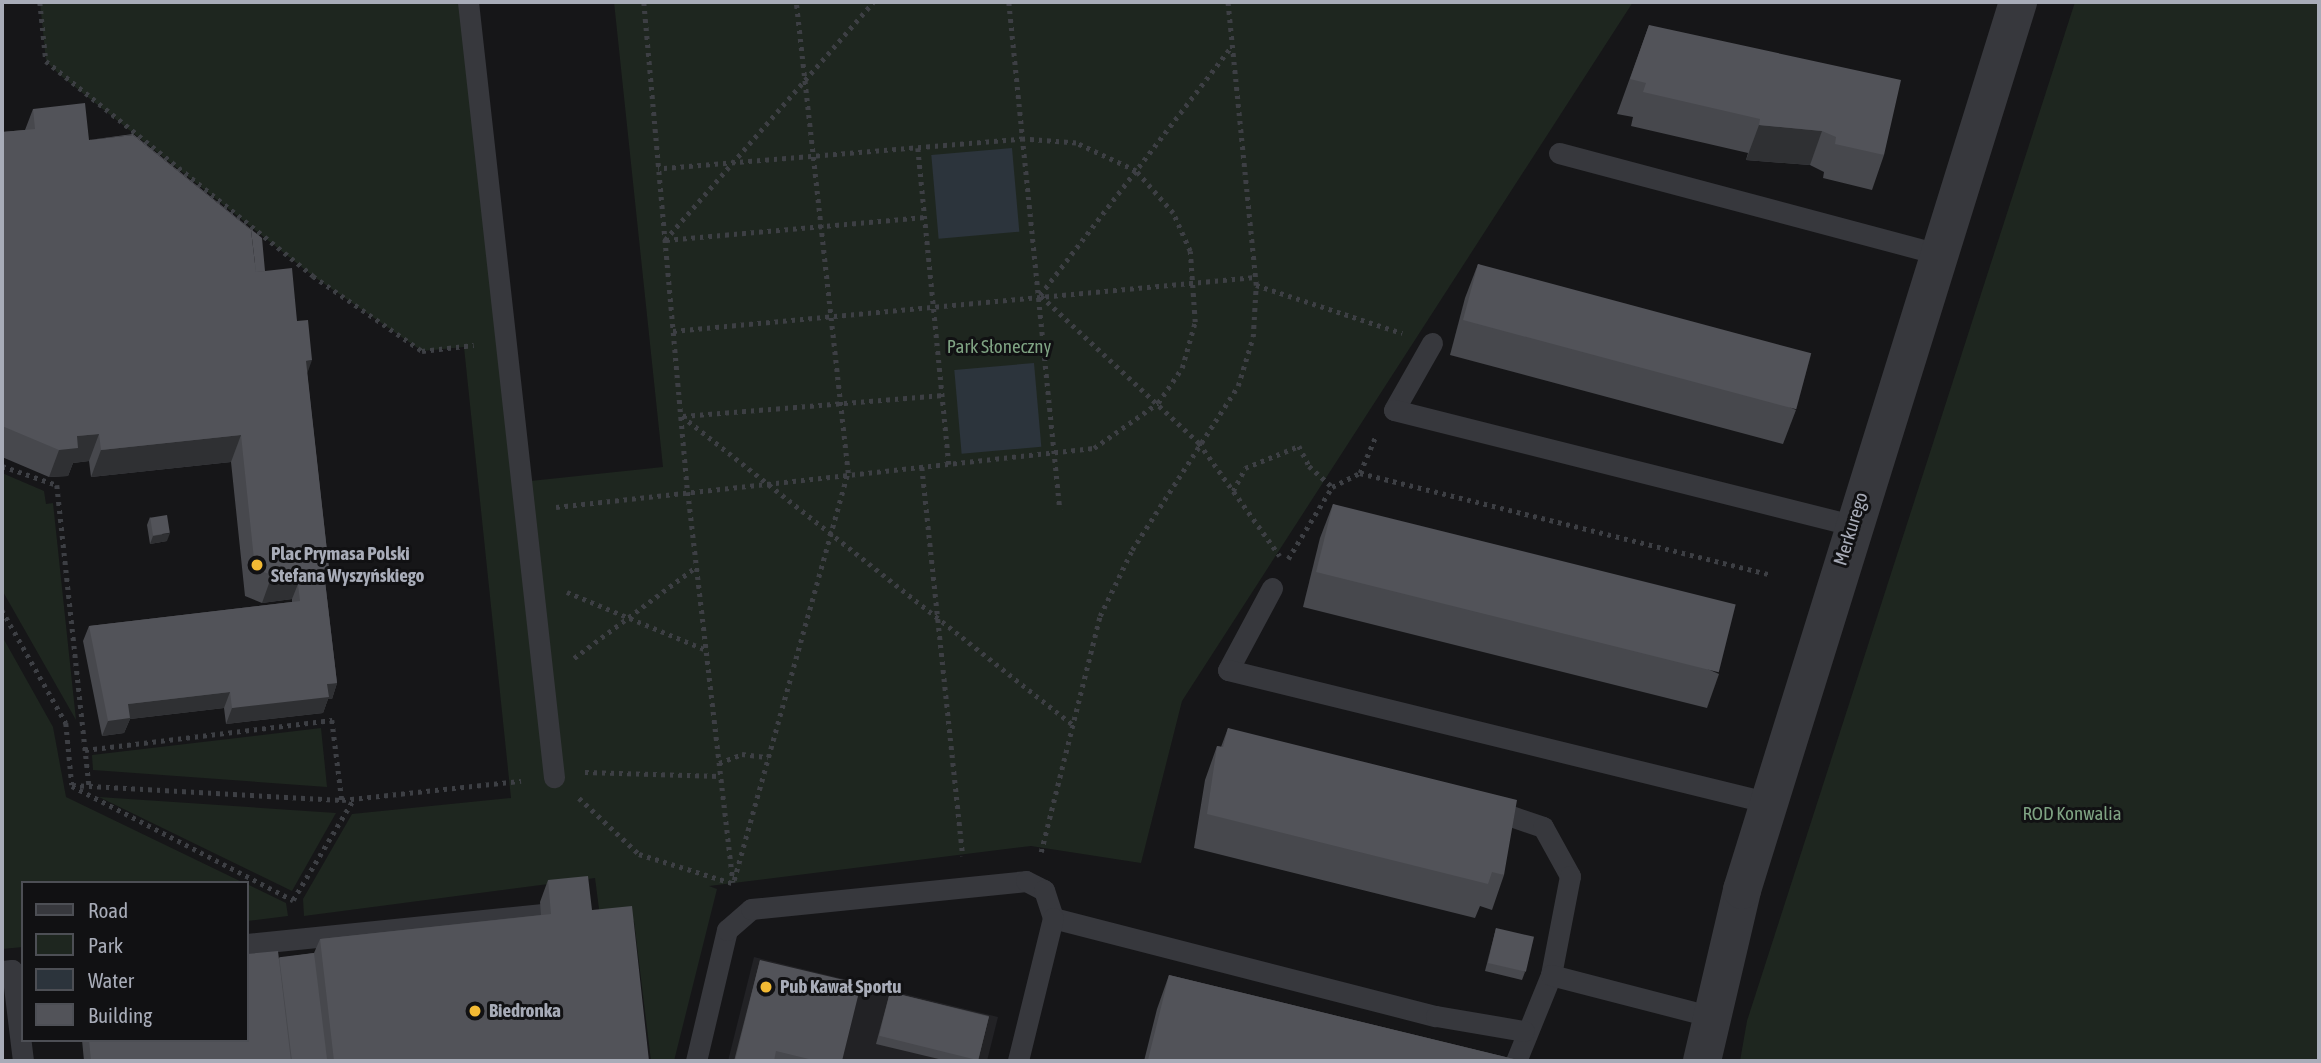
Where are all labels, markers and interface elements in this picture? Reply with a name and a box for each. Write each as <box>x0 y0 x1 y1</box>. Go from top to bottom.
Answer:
park label: Park Słoneczny <box>947 336 1051 358</box>
street label: Merkurego <box>1829 490 1873 568</box>
place label: Plac Prymasa Polski Stefana Wyszyńskiego <box>271 543 425 587</box>
marker: Plac Prymasa Polski Stefana Wyszyńskiego <box>249 557 265 573</box>
park label: ROD Konwalia <box>2023 803 2121 825</box>
legend <box>21 881 248 1042</box>
text: Road <box>88 898 128 922</box>
text: Park <box>88 933 123 957</box>
text: Water <box>88 968 134 992</box>
place label: Pub Kawał Sportu <box>780 976 901 998</box>
marker: Pub Kawał Sportu <box>758 979 774 995</box>
place label: Biedronka <box>489 1000 561 1022</box>
text: Building <box>88 1003 152 1027</box>
marker: Biedronka <box>467 1003 483 1019</box>

